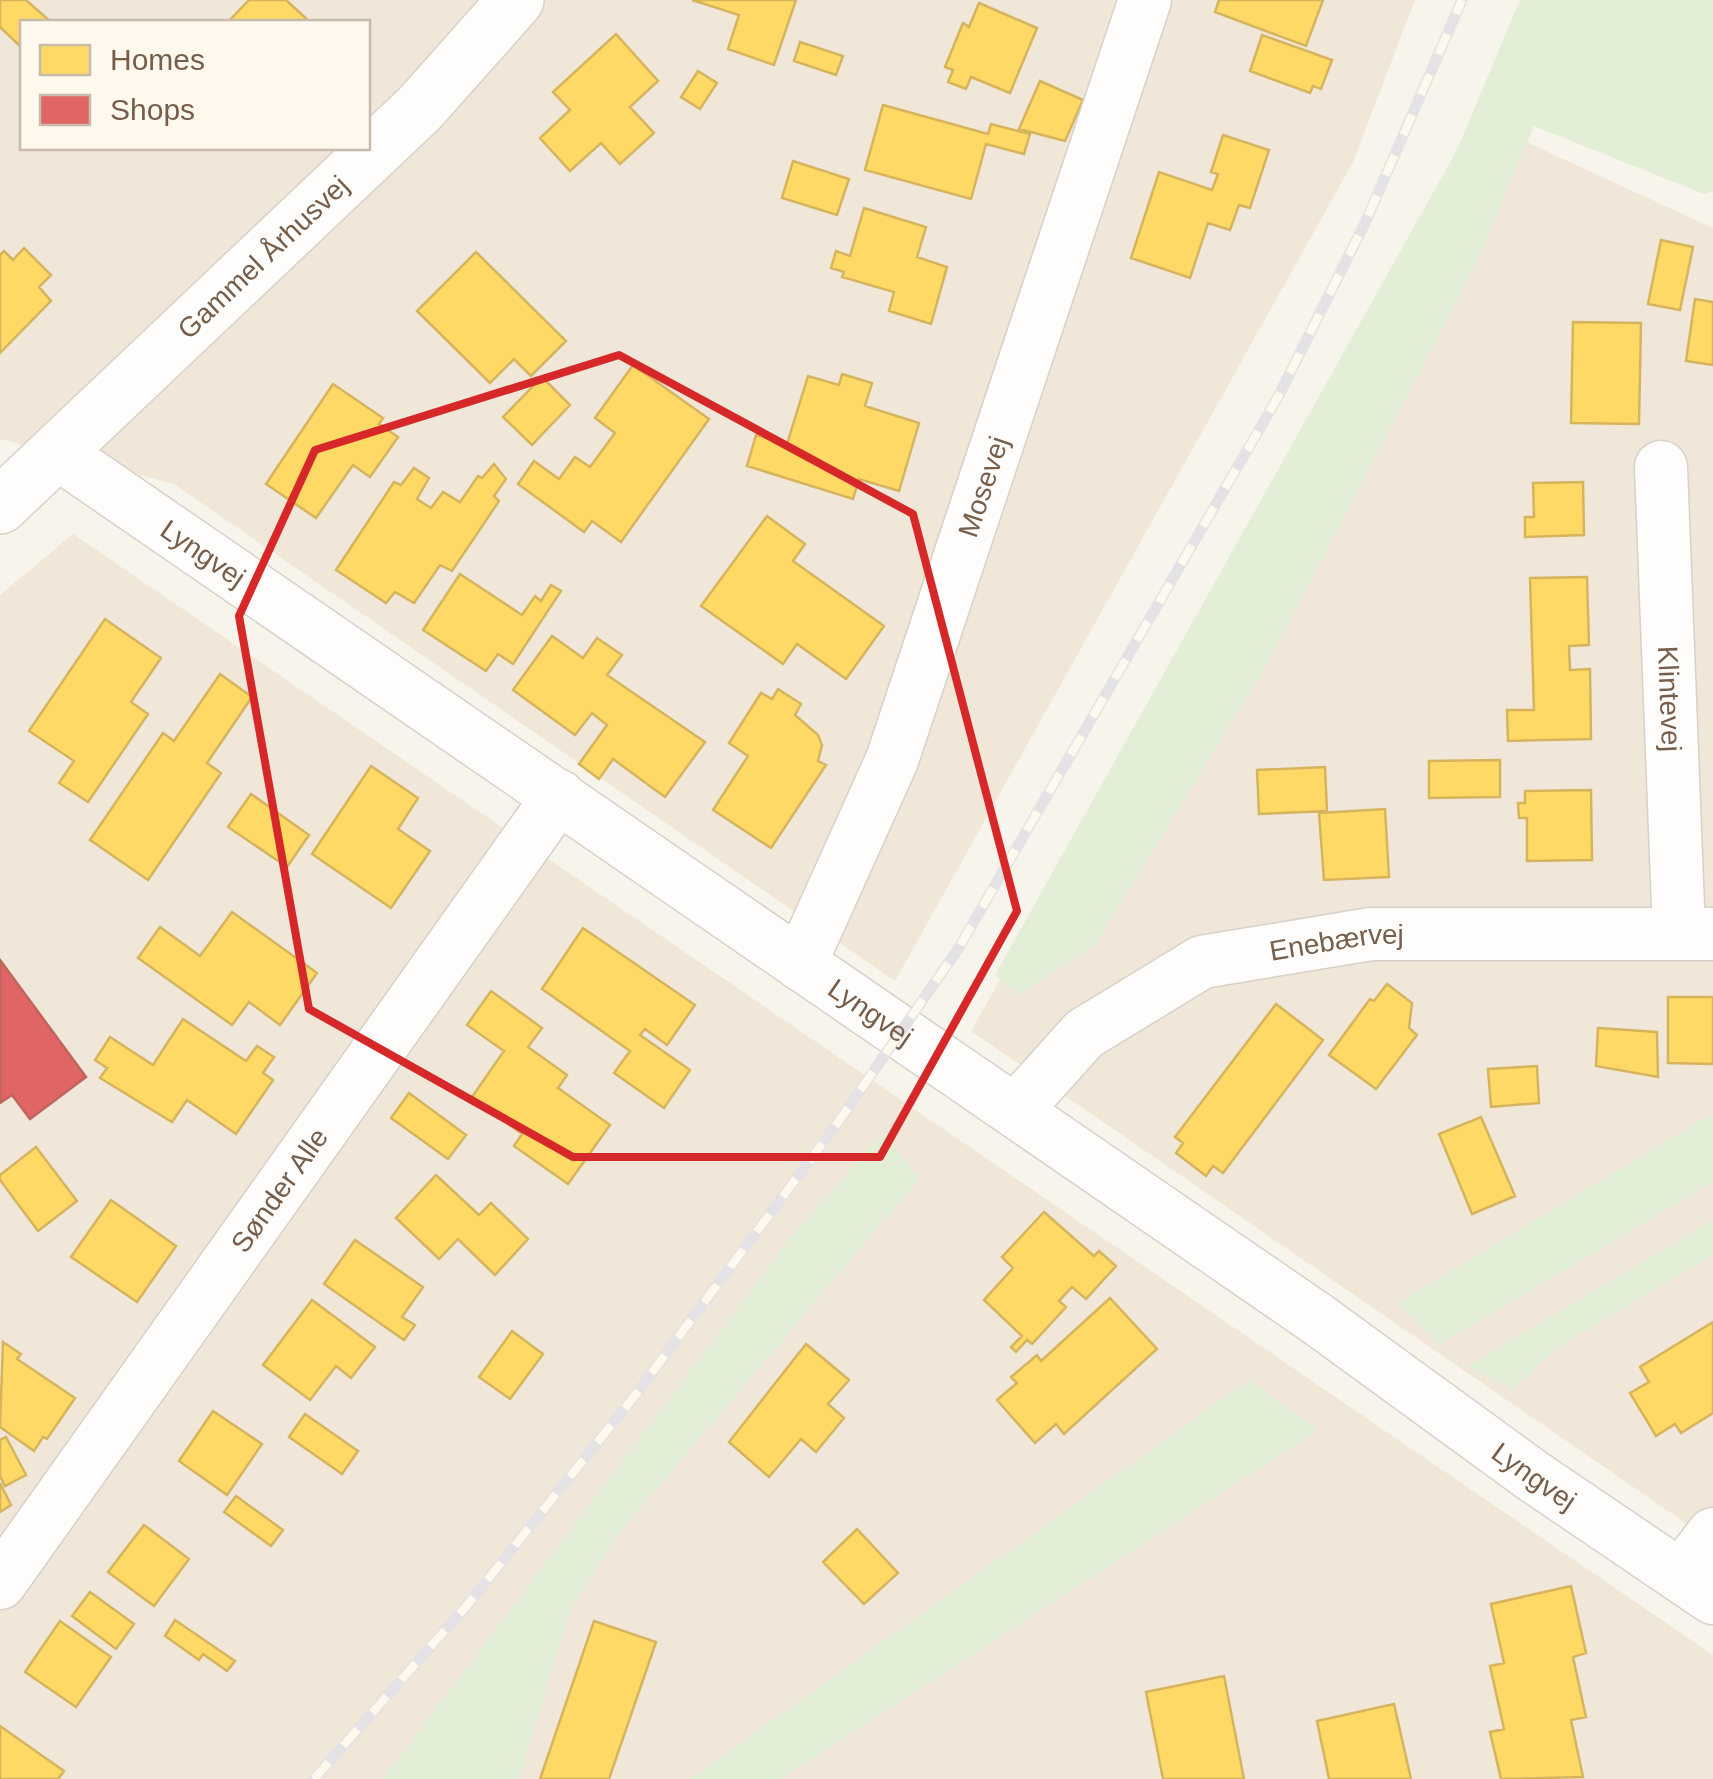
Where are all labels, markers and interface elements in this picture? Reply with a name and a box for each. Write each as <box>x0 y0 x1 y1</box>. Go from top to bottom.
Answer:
legend <box>20 20 370 150</box>
text: Homes <box>110 43 205 76</box>
text: Shops <box>110 93 195 126</box>
street label: Gammel Århusvej <box>171 169 354 345</box>
street label: Mosevej <box>952 432 1014 541</box>
street label: Lyngvej <box>155 513 251 593</box>
street label: Klintevej <box>1652 645 1687 752</box>
street label: Enebærvej <box>1267 919 1404 966</box>
street label: Lyngvej <box>823 972 919 1052</box>
street label: Sønder Alle <box>225 1122 334 1258</box>
street label: Lyngvej <box>1486 1436 1582 1516</box>

